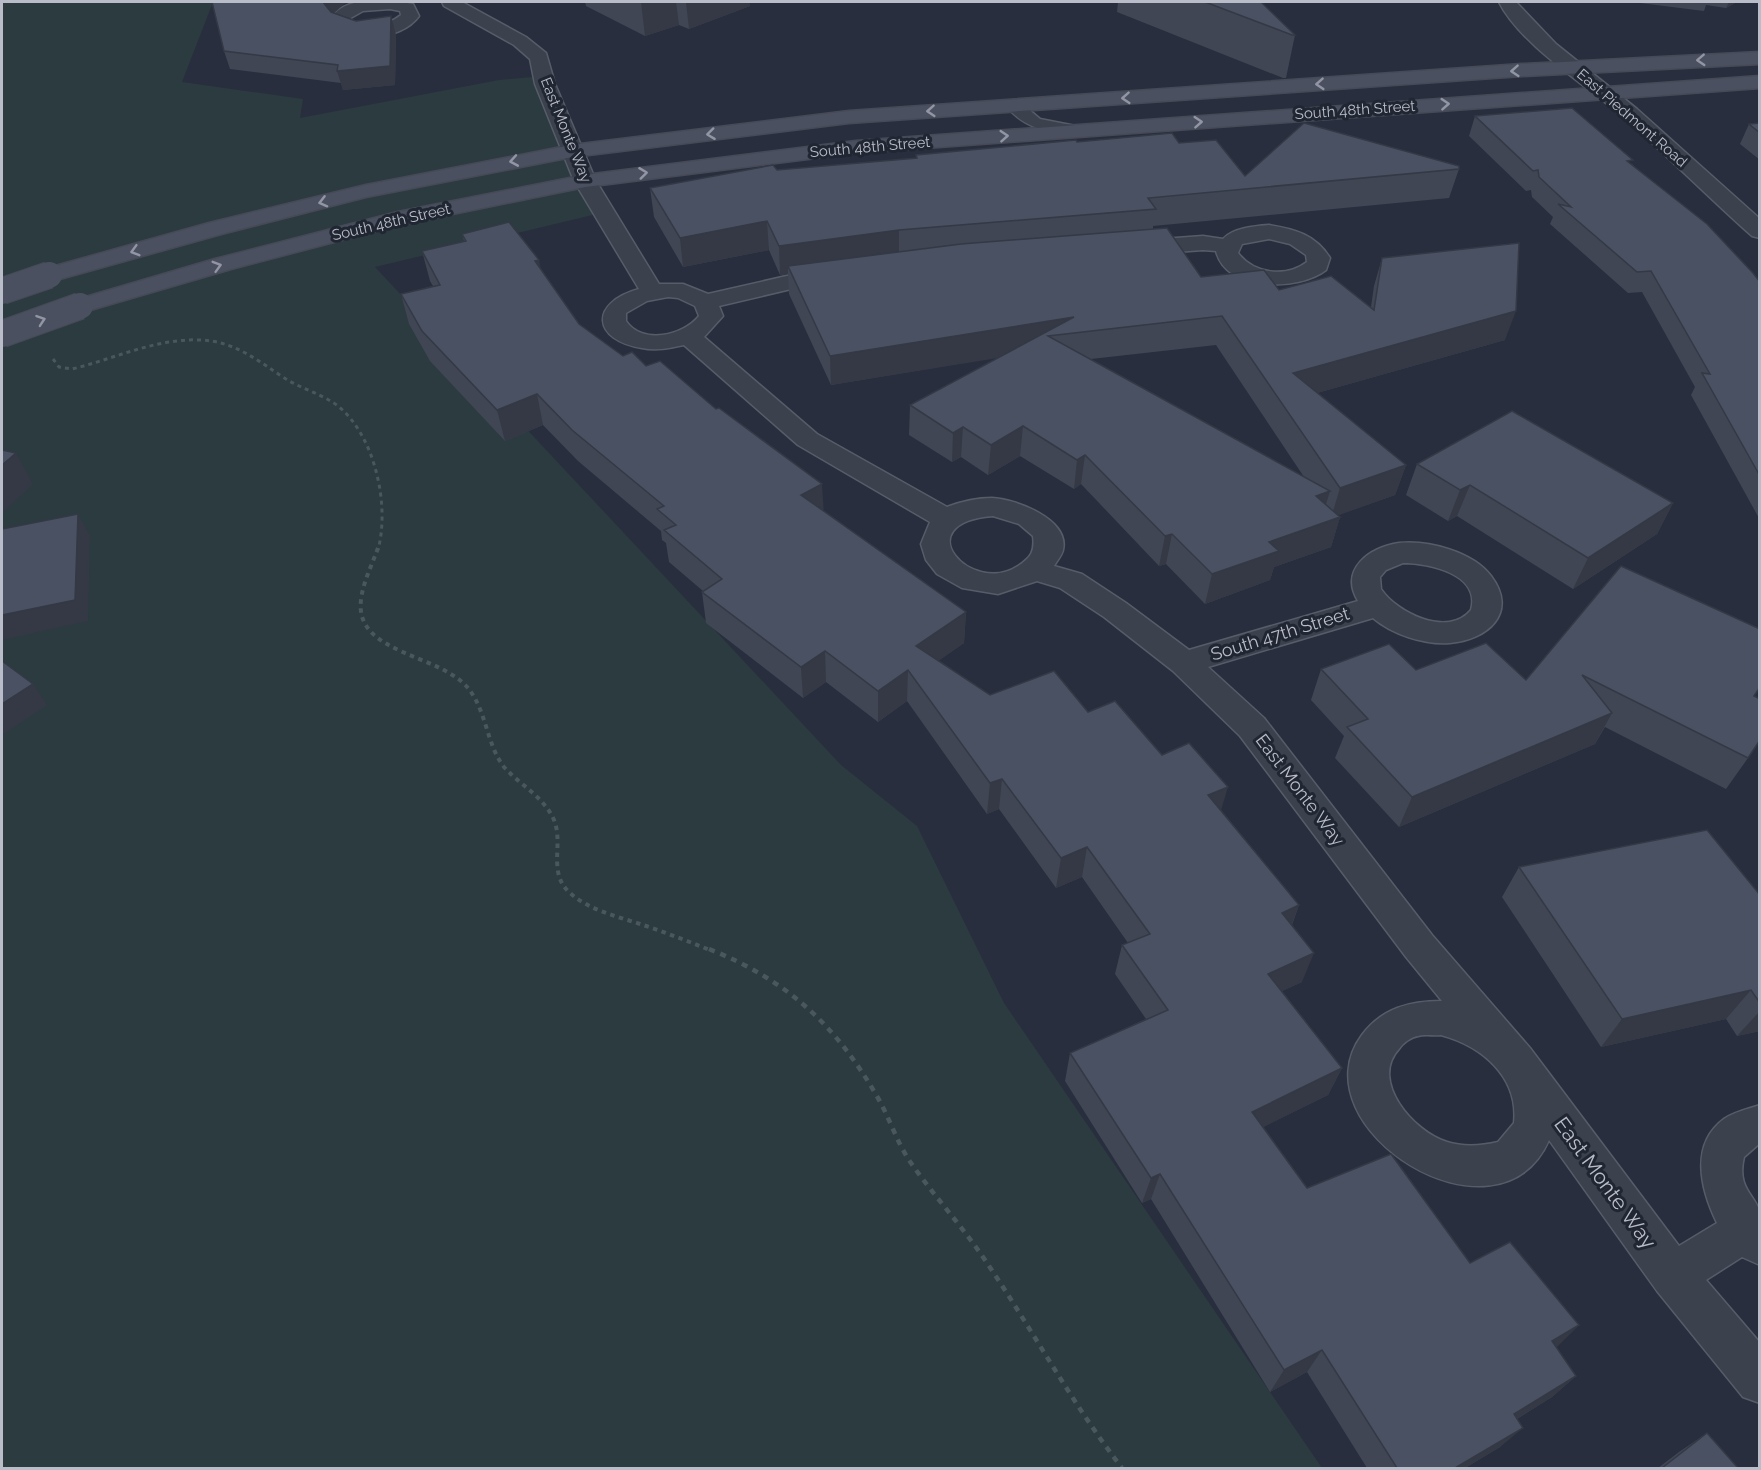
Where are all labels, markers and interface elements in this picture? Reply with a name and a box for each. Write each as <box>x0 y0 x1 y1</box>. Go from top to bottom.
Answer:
one-way arrow <box>1697 53 1706 66</box>
one-way arrow <box>1510 64 1519 77</box>
street label: East Piedmont Road <box>1573 65 1691 171</box>
street label: East Monte Way <box>537 75 595 185</box>
one-way arrow <box>1315 78 1324 91</box>
one-way arrow <box>1121 91 1130 104</box>
street label: South 48th Street <box>1294 97 1416 123</box>
one-way arrow <box>1441 97 1450 110</box>
one-way arrow <box>926 104 935 117</box>
one-way arrow <box>1194 116 1203 129</box>
one-way arrow <box>706 127 715 140</box>
one-way arrow <box>999 130 1008 143</box>
street label: South 48th Street <box>809 133 931 161</box>
one-way arrow <box>509 154 519 167</box>
one-way arrow <box>638 168 647 180</box>
one-way arrow <box>318 194 328 207</box>
street label: South 48th Street <box>330 200 452 244</box>
one-way arrow <box>130 244 141 256</box>
one-way arrow <box>211 261 222 273</box>
one-way arrow <box>35 315 46 328</box>
street label: South 47th Street <box>1208 602 1352 665</box>
street label: East Monte Way <box>1252 730 1349 850</box>
street label: East Monte Way <box>1549 1112 1662 1253</box>

